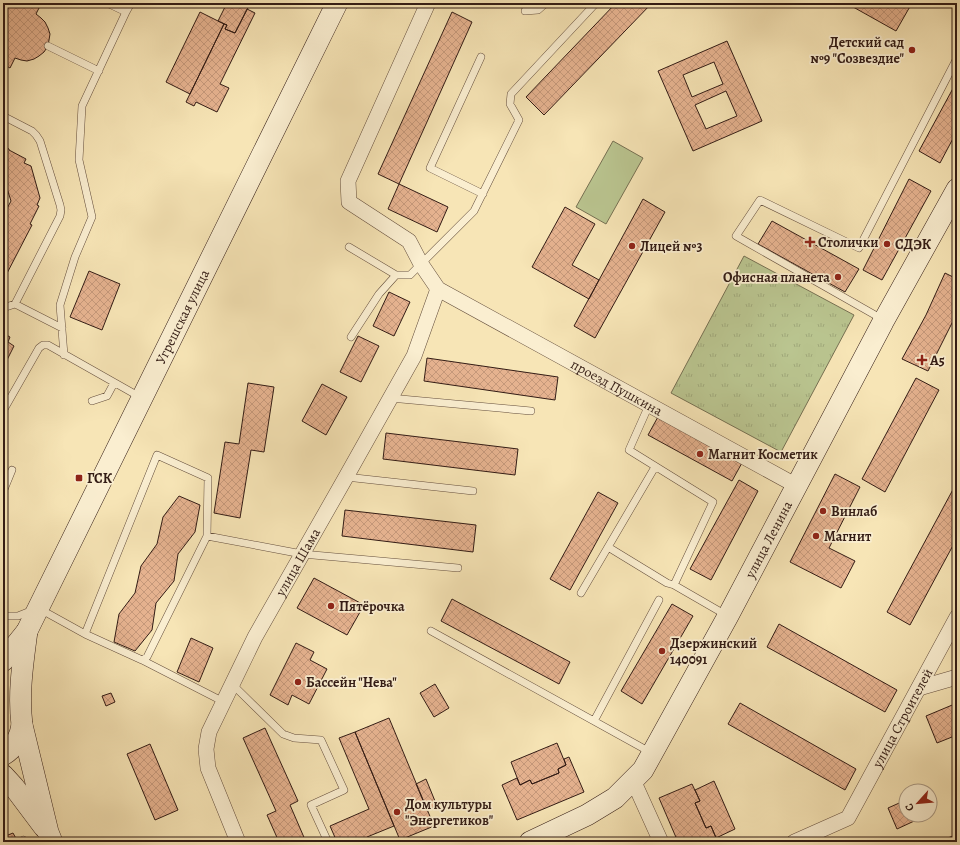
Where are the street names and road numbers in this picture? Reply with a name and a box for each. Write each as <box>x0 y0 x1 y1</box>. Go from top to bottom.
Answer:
street label: Угрешская улица <box>151 266 214 367</box>
street label: проезд Пушкина <box>567 355 666 421</box>
street label: улица Ленина <box>740 497 797 582</box>
street label: улица Шама <box>271 524 325 601</box>
street label: улица Строителей <box>868 665 937 772</box>

